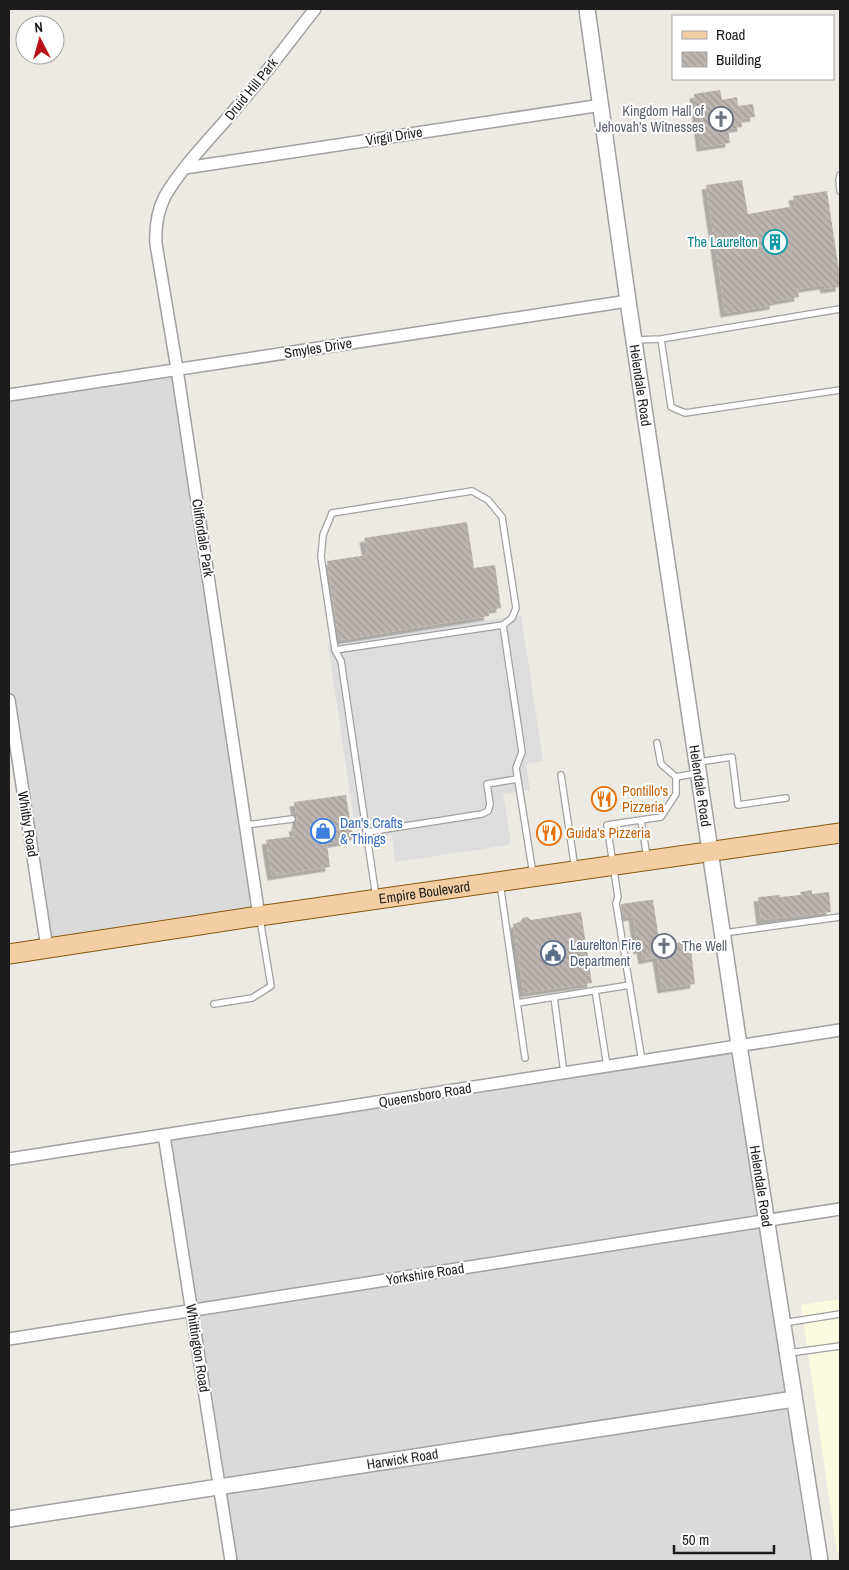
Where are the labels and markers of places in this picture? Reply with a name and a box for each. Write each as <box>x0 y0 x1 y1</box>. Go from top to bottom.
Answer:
place label: Kingdom Hall of Jehovah’s Witnesses <box>596 102 705 136</box>
church icon: Kingdom Hall of Jehovah’s Witnesses <box>708 106 734 132</box>
building icon: The Laurelton <box>762 229 788 255</box>
place label: The Laurelton <box>687 233 758 251</box>
place label: Pontillo's Pizzeria <box>622 782 668 816</box>
restaurant icon: Pontillo's Pizzeria <box>591 786 617 812</box>
place label: Dan's Crafts & Things <box>340 814 403 848</box>
shop icon: Dan's Crafts & Things <box>310 818 336 844</box>
restaurant icon: Guida's Pizzeria <box>536 820 562 846</box>
place label: Guida's Pizzeria <box>566 824 651 842</box>
church icon: The Well <box>651 933 677 959</box>
place label: Laurelton Fire Department <box>570 936 641 970</box>
place label: The Well <box>682 937 727 955</box>
public building icon: Laurelton Fire Department <box>540 940 566 966</box>

